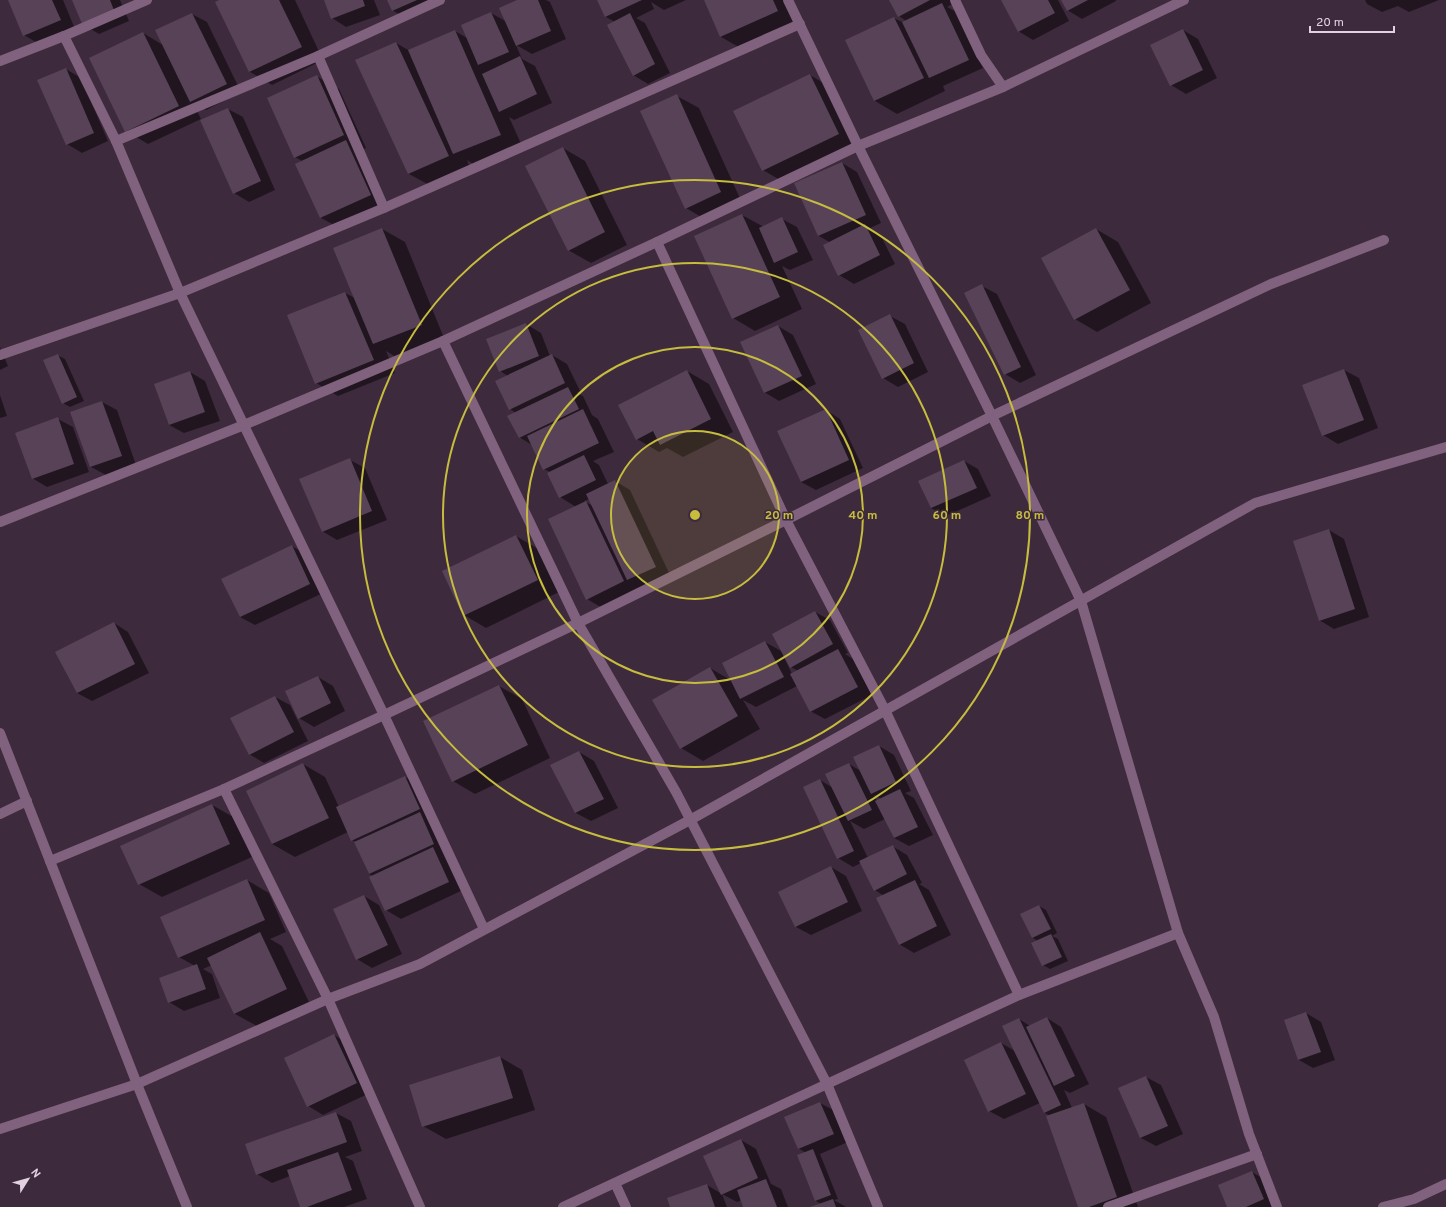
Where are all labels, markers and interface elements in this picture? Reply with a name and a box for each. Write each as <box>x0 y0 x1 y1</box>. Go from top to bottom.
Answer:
scale bar <box>1310 8 1394 34</box>
text: 20 m <box>1316 15 1344 31</box>
centre of rings <box>688 508 702 522</box>
text: 20 m <box>765 508 793 524</box>
text: 40 m <box>848 508 878 524</box>
text: 60 m <box>933 508 961 524</box>
text: 80 m <box>1016 508 1044 524</box>
north arrow <box>8 1159 48 1199</box>
text: N <box>27 1166 43 1181</box>

